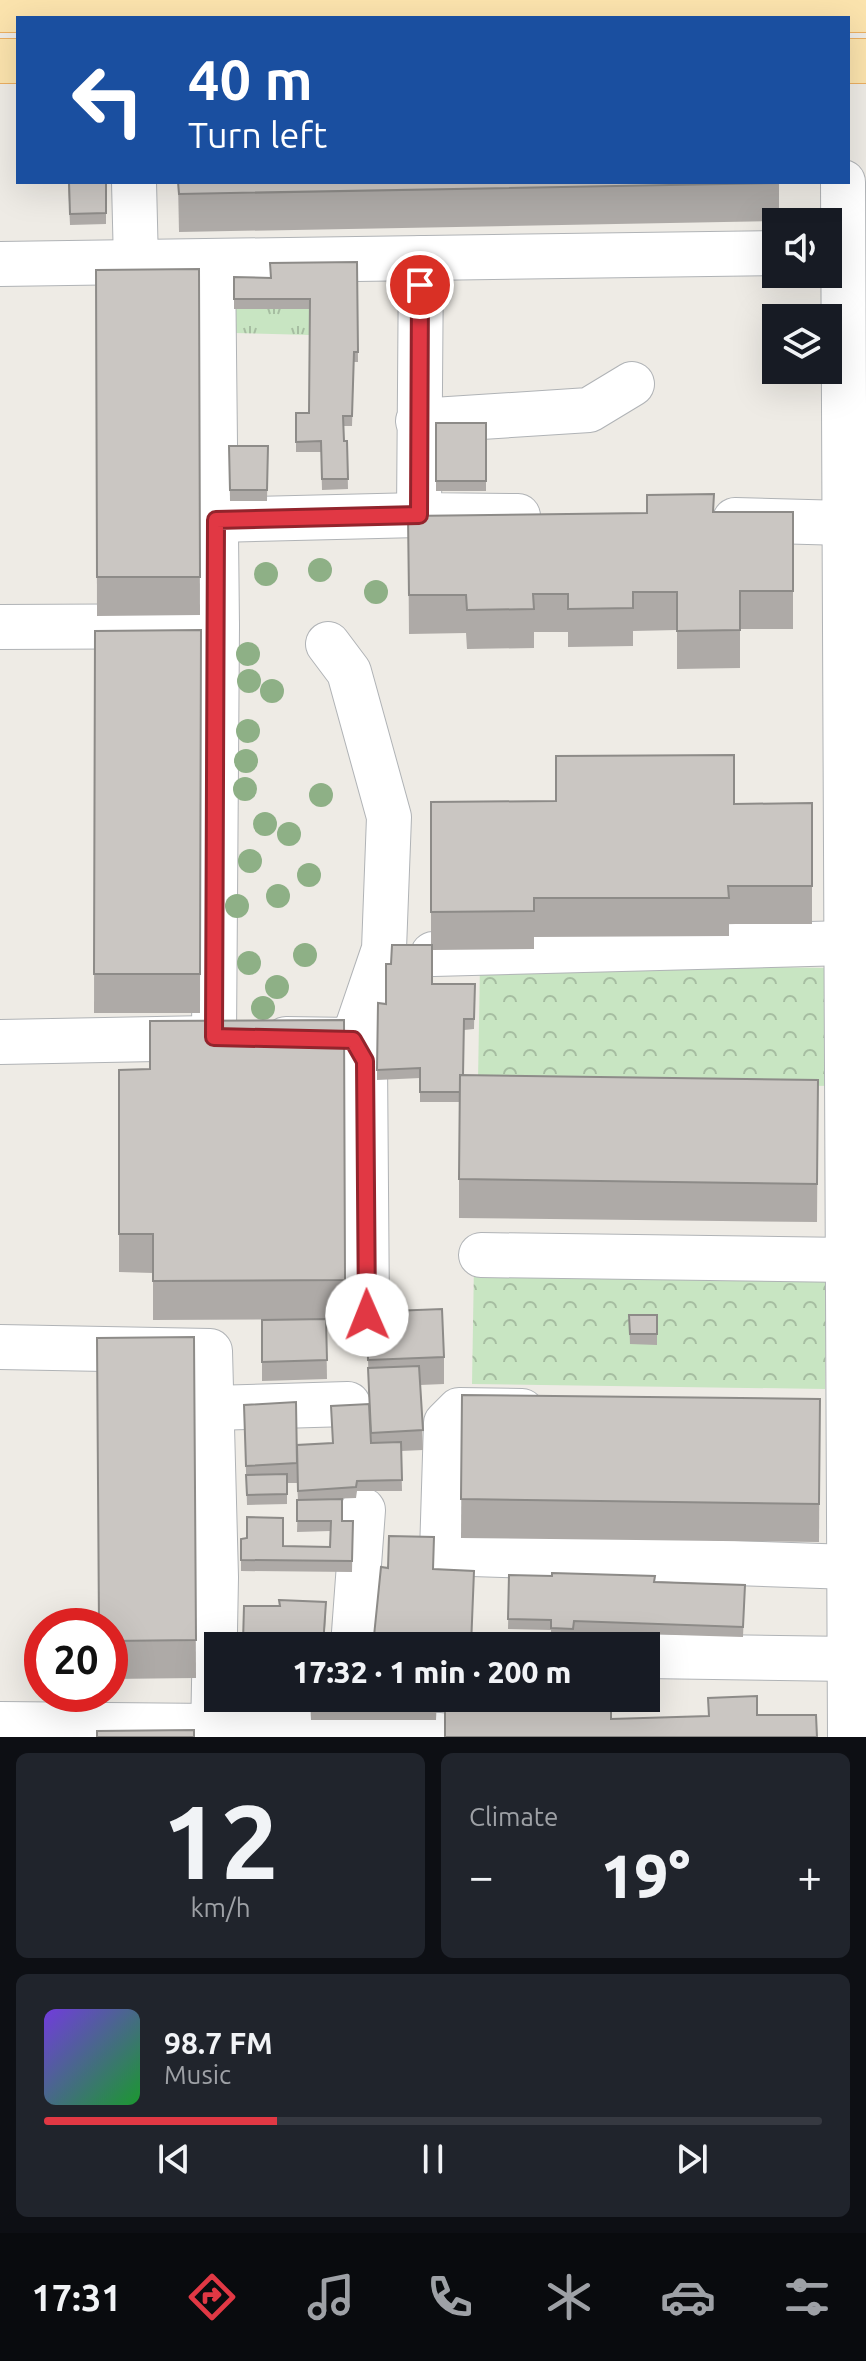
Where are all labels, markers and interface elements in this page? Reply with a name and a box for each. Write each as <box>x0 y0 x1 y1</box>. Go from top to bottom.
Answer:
icon: left <box>56 48 160 152</box>
text: 40 m <box>188 48 313 111</box>
text: Turn left <box>188 114 327 155</box>
map controls <box>762 208 842 384</box>
button: sound <box>762 208 842 288</box>
pin <box>386 251 454 319</box>
icon: arrive <box>398 263 442 307</box>
button: layers <box>762 304 842 384</box>
position arrow <box>325 1273 409 1357</box>
speed limit sign: 20 <box>24 1608 128 1712</box>
text: 17:32 · 1 min · 200 m <box>293 1655 571 1689</box>
text: 12 <box>162 1782 279 1899</box>
text: Climate <box>469 1802 558 1831</box>
text: 19° <box>601 1842 690 1909</box>
text: − <box>469 1851 494 1900</box>
text: + <box>797 1851 822 1900</box>
text: km/h <box>190 1893 251 1922</box>
text: 98.7 FM <box>164 2026 273 2060</box>
text: Music <box>164 2060 231 2089</box>
icon: previous <box>152 2137 196 2181</box>
icon: pause <box>411 2137 455 2181</box>
icon: next <box>670 2137 714 2181</box>
icon: directions <box>184 2269 240 2325</box>
icon: music <box>303 2269 359 2325</box>
icon: phone <box>422 2269 478 2325</box>
icon: climate <box>541 2269 597 2325</box>
icon: car <box>660 2269 716 2325</box>
icon: filters <box>779 2269 835 2325</box>
text: 17:31 <box>31 2277 122 2318</box>

